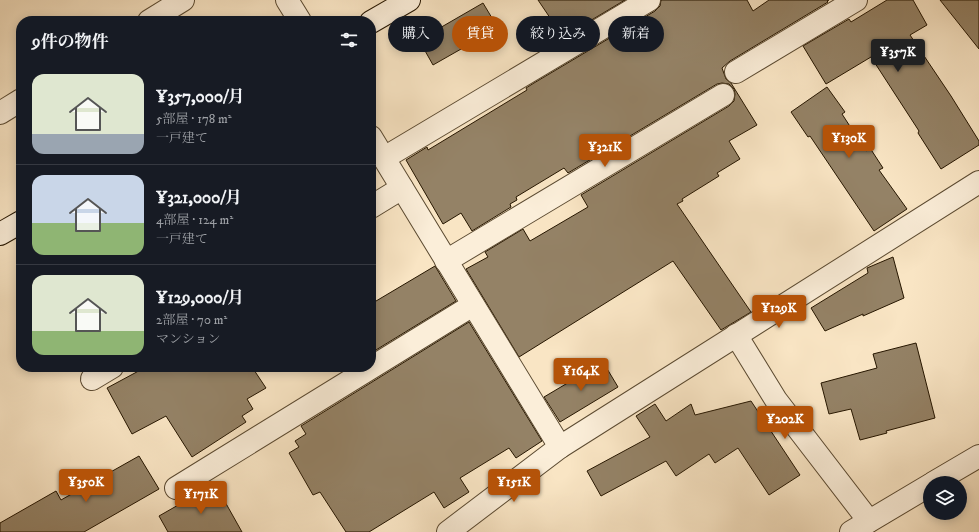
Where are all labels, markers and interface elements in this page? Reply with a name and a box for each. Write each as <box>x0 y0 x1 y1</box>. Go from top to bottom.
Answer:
chip: 購入 <box>388 16 444 52</box>
chip: 賃貸 <box>452 16 508 52</box>
chip: 絞り込み <box>516 16 600 52</box>
chip: 新着 <box>608 16 664 52</box>
icon: filters <box>338 29 360 51</box>
text: 9件の物件 <box>32 31 108 53</box>
pin: ¥357K <box>870 39 926 73</box>
text: ¥357K <box>880 44 916 60</box>
text: ¥357,000/月 <box>156 86 245 108</box>
icon: home <box>64 90 112 138</box>
text: 5部屋 · 178 m² <box>156 111 232 127</box>
pin: ¥130K <box>821 125 877 159</box>
text: 一戸建て <box>156 130 208 146</box>
text: ¥130K <box>832 130 866 146</box>
pin: ¥321K <box>577 134 633 168</box>
text: ¥321K <box>588 139 622 155</box>
text: ¥321,000/月 <box>156 187 242 209</box>
icon: home <box>64 191 112 239</box>
text: 4部屋 · 124 m² <box>156 212 233 228</box>
text: 一戸建て <box>156 231 208 247</box>
text: ¥129,000/月 <box>156 287 244 309</box>
icon: home <box>64 291 112 339</box>
pin: ¥129K <box>751 295 807 329</box>
text: ¥129K <box>761 300 797 316</box>
text: 2部屋 · 70 m² <box>156 312 227 328</box>
text: マンション <box>156 331 220 347</box>
pin: ¥164K <box>553 358 609 392</box>
text: ¥164K <box>563 363 599 379</box>
pin: ¥202K <box>757 406 813 440</box>
text: ¥202K <box>766 411 804 427</box>
pin: ¥350K <box>58 469 114 503</box>
pin: ¥151K <box>486 469 542 503</box>
text: ¥350K <box>68 474 104 490</box>
text: ¥151K <box>497 474 531 490</box>
map controls <box>923 476 967 520</box>
button: layers <box>923 476 967 520</box>
pin: ¥171K <box>173 481 229 515</box>
text: ¥171K <box>184 486 218 502</box>

